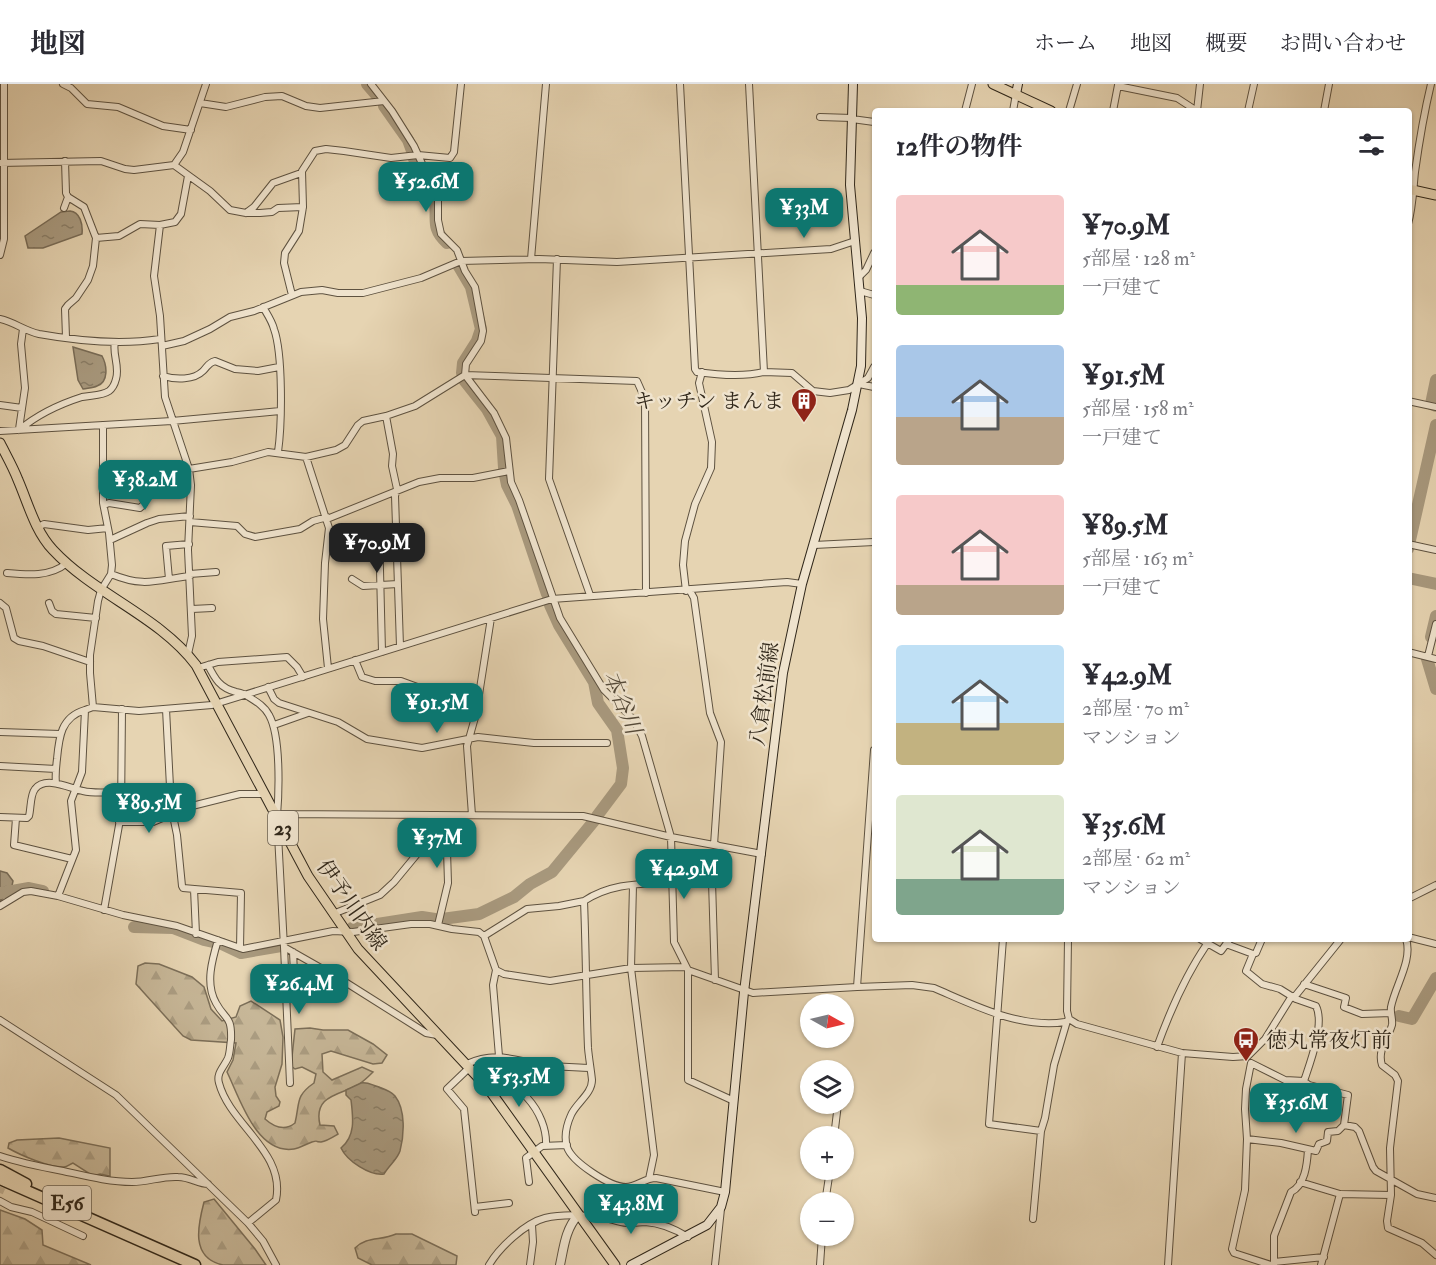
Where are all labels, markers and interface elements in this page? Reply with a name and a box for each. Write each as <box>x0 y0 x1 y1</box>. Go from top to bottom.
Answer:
text: 地図 <box>30 27 86 62</box>
text: ホーム <box>1034 30 1097 57</box>
text: 地図 <box>1130 30 1172 57</box>
text: 概要 <box>1205 30 1247 57</box>
text: お問い合わせ <box>1280 30 1406 57</box>
icon: filters <box>1355 128 1388 161</box>
text: 12件の物件 <box>896 131 1022 163</box>
pin: ¥52.6M <box>377 162 475 213</box>
text: ¥52.6M <box>392 169 460 194</box>
pin: ¥33M <box>768 188 840 239</box>
text: ¥33M <box>779 195 829 220</box>
text: ¥70.9M <box>1082 210 1170 242</box>
icon: home <box>944 219 1016 291</box>
text: 5部屋 · 128 m² <box>1082 246 1195 271</box>
text: 一戸建て <box>1082 275 1162 300</box>
text: ¥91.5M <box>1082 360 1165 392</box>
icon: home <box>944 369 1016 441</box>
building icon: キッチン まんま <box>789 386 819 424</box>
place label: キッチン まんま <box>634 388 784 415</box>
text: 5部屋 · 158 m² <box>1082 396 1194 421</box>
text: 一戸建て <box>1082 425 1162 450</box>
pin: ¥38.2M <box>96 460 194 511</box>
text: ¥38.2M <box>112 467 178 492</box>
text: ¥89.5M <box>1082 510 1168 542</box>
icon: home <box>944 519 1016 591</box>
pin: ¥70.9M <box>328 523 426 574</box>
text: ¥70.9M <box>343 530 411 555</box>
text: 5部屋 · 163 m² <box>1082 546 1193 571</box>
text: 一戸建て <box>1082 575 1162 600</box>
street label: 八倉松前線 <box>744 640 785 748</box>
text: ¥42.9M <box>1082 660 1172 692</box>
water label: 本谷川 <box>597 667 648 740</box>
icon: home <box>944 669 1016 741</box>
pin: ¥91.5M <box>388 683 486 734</box>
text: ¥91.5M <box>405 690 469 715</box>
text: 2部屋 · 70 m² <box>1082 696 1189 721</box>
text: マンション <box>1082 725 1181 750</box>
pin: ¥89.5M <box>100 783 198 834</box>
text: ¥89.5M <box>116 790 182 815</box>
text: ¥35.6M <box>1082 810 1166 842</box>
road number: 23 <box>268 811 298 845</box>
pin: ¥37M <box>401 818 473 869</box>
icon: home <box>944 819 1016 891</box>
text: ¥37M <box>411 825 463 850</box>
text: 2部屋 · 62 m² <box>1082 846 1190 871</box>
pin: ¥42.9M <box>635 849 733 900</box>
street label: 伊予川内線 <box>310 855 393 956</box>
text: ¥42.9M <box>649 856 719 881</box>
text: マンション <box>1082 875 1181 900</box>
pin: ¥26.4M <box>250 964 348 1015</box>
text: ¥26.4M <box>264 971 334 996</box>
north arrow <box>800 994 854 1048</box>
map controls <box>800 994 854 1246</box>
bus stop icon: 徳丸常夜灯前 <box>1231 1025 1261 1063</box>
place label: 徳丸常夜灯前 <box>1266 1027 1392 1054</box>
pin: ¥53.5M <box>470 1057 568 1108</box>
button: layers <box>800 1060 854 1114</box>
text: ¥53.5M <box>487 1064 551 1089</box>
pin: ¥35.6M <box>1247 1083 1345 1134</box>
text: ¥35.6M <box>1264 1090 1328 1115</box>
button: + <box>800 1126 854 1180</box>
pin: ¥43.8M <box>582 1184 680 1235</box>
road number: E56 <box>43 1186 91 1220</box>
text: ¥43.8M <box>598 1191 664 1216</box>
button: − <box>800 1192 854 1246</box>

